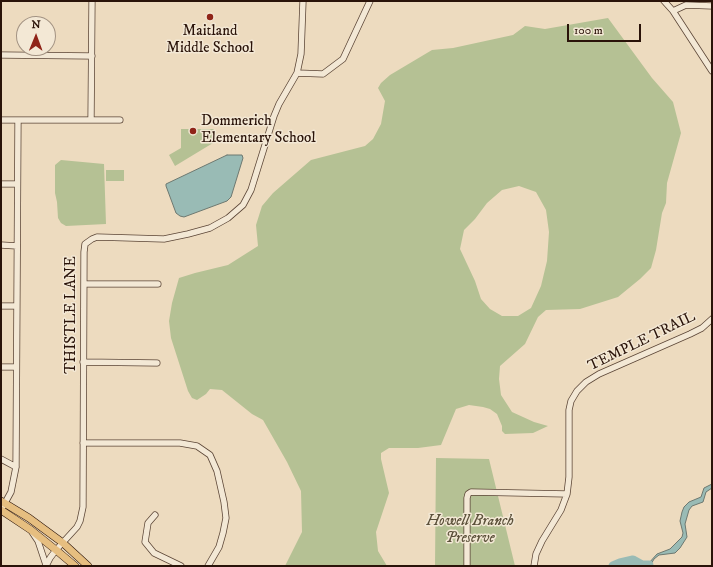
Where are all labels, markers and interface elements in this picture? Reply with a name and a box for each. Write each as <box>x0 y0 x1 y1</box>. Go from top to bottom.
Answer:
marker: Maitland Middle School <box>205 12 215 22</box>
north arrow <box>16 16 56 56</box>
scale bar <box>569 16 643 42</box>
text: N <box>32 18 41 32</box>
place label: Maitland Middle School <box>166 23 254 58</box>
text: 100 m <box>574 23 603 38</box>
place label: Dommerich Elementary School <box>201 113 316 148</box>
marker: Dommerich Elementary School <box>188 126 198 136</box>
street label: THISTLE LANE <box>63 256 81 374</box>
street label: TEMPLE TRAIL <box>586 308 698 376</box>
park label: Howell Branch Preserve <box>426 513 514 548</box>

